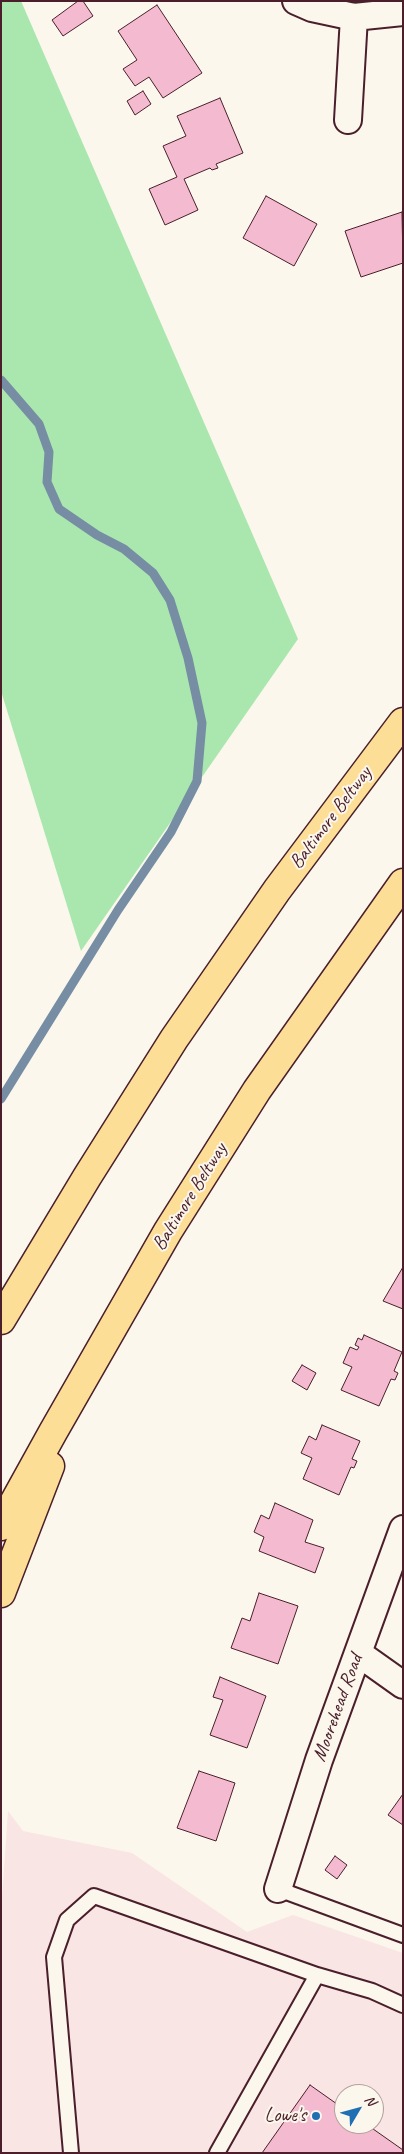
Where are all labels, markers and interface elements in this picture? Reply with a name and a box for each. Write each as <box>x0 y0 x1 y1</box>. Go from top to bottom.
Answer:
street label: Baltimore Beltway <box>285 762 377 874</box>
street label: Baltimore Beltway <box>148 1139 232 1255</box>
street label: Moorehead Road <box>308 1651 368 1765</box>
north arrow <box>334 2084 384 2134</box>
text: N <box>361 2092 380 2109</box>
place label: Lowe's <box>265 2104 306 2128</box>
marker: Lowe's <box>310 2110 322 2122</box>

